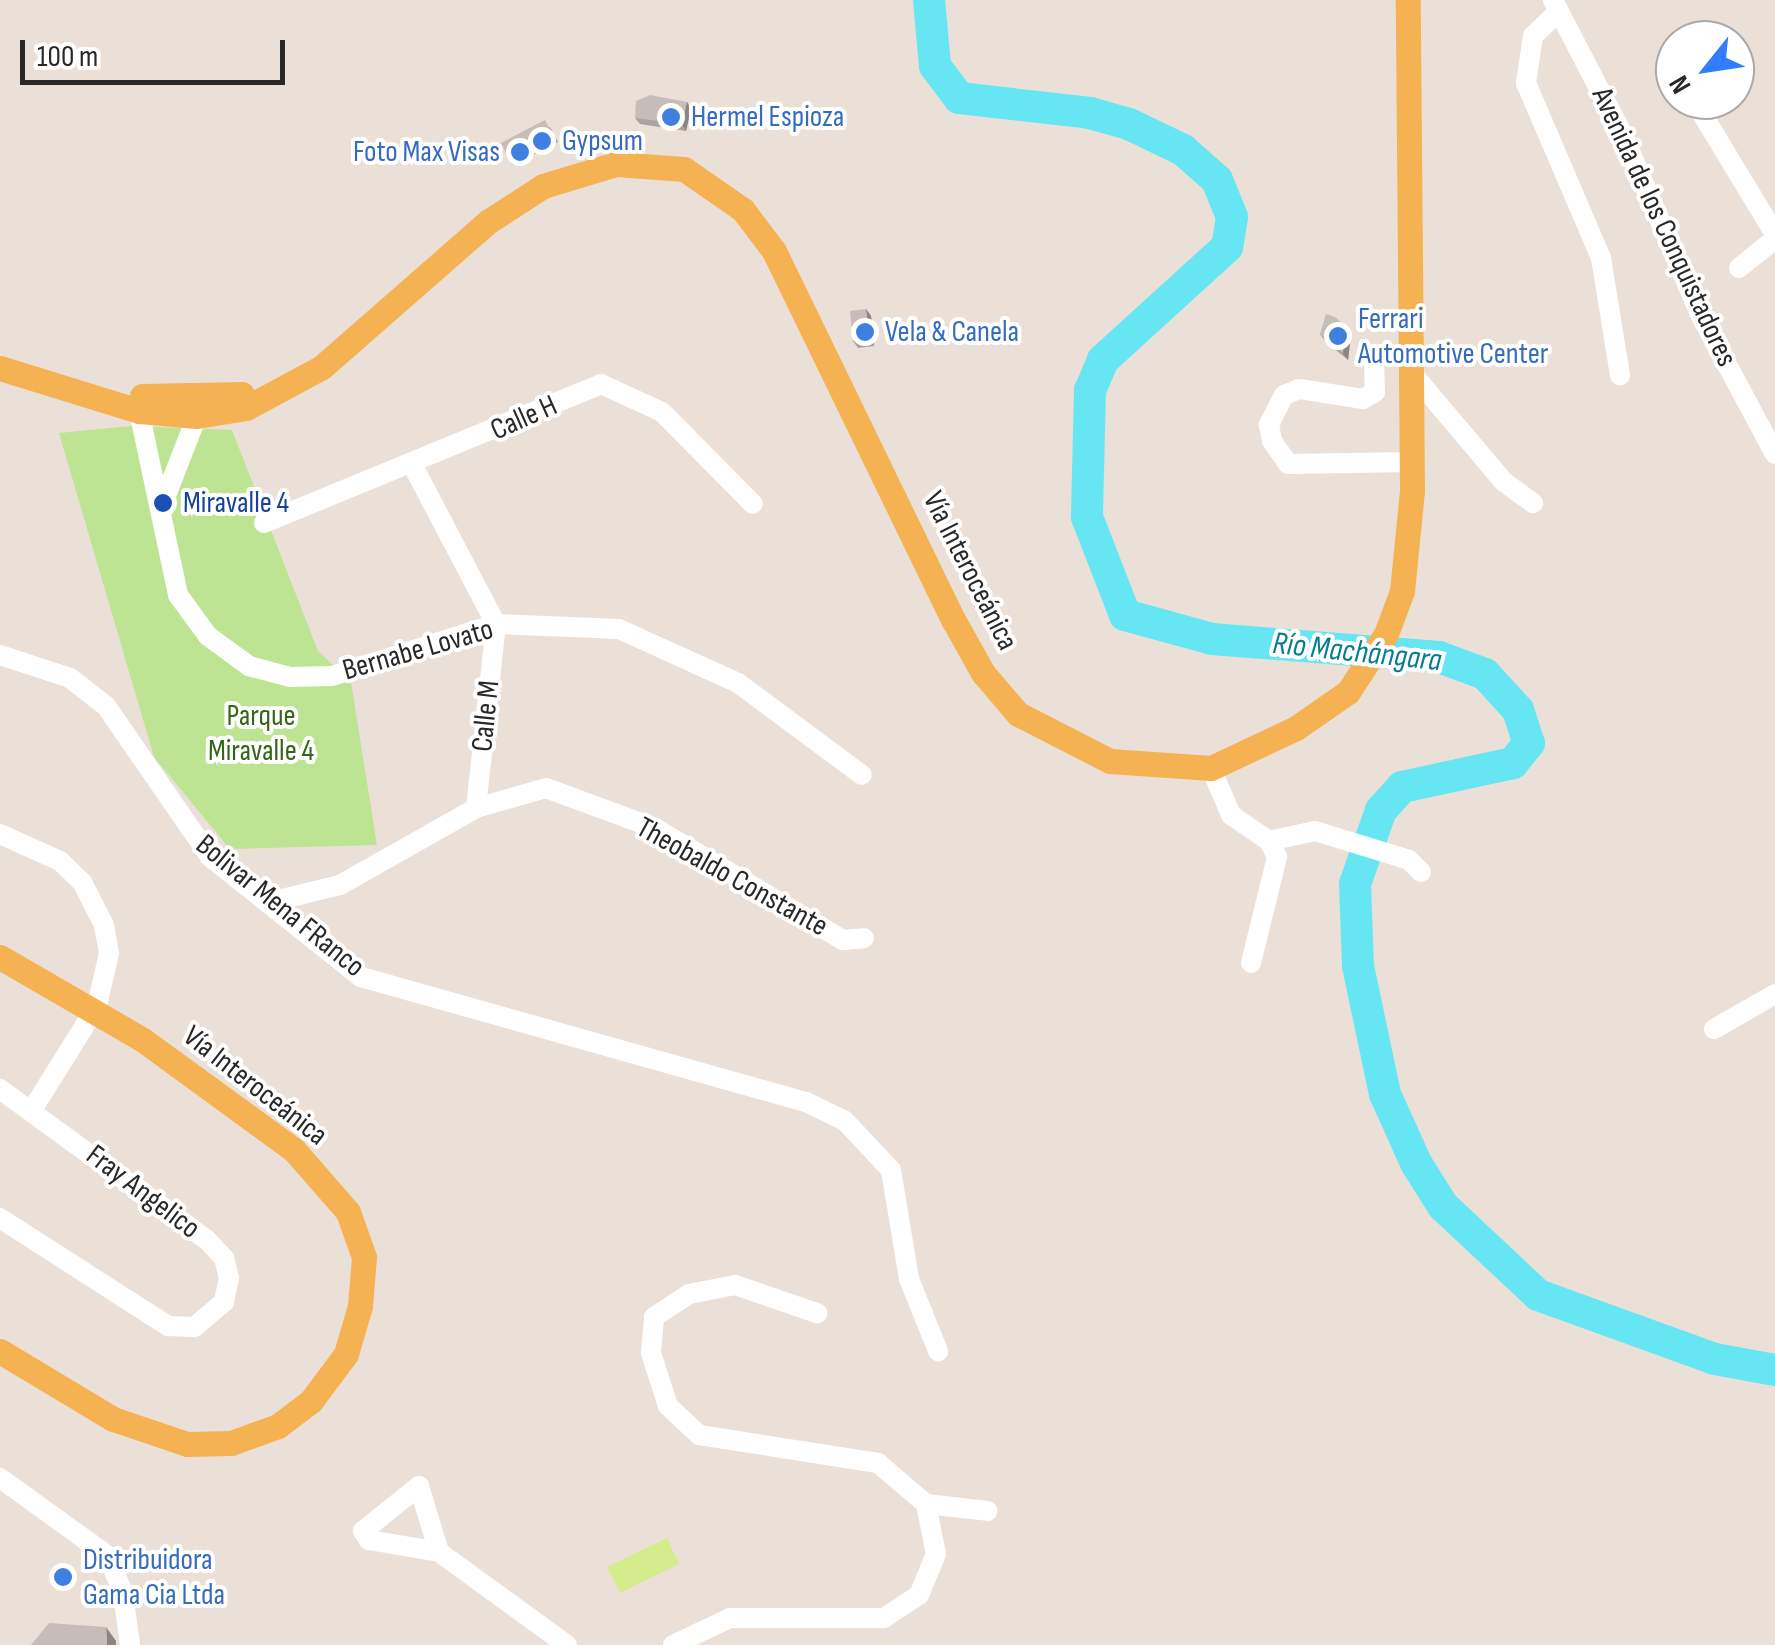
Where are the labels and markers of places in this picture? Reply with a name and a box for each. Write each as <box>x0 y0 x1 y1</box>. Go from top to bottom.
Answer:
place label: Hermel Espioza <box>691 99 844 135</box>
marker: Hermel Espioza <box>660 106 682 128</box>
place label: Gypsum <box>562 123 643 159</box>
marker: Gypsum <box>531 130 553 152</box>
place label: Foto Max Visas <box>353 134 500 170</box>
marker: Foto Max Visas <box>509 141 531 163</box>
place label: Ferrari Automotive Center <box>1358 301 1548 372</box>
place label: Vela & Canela <box>885 314 1019 350</box>
marker: Vela & Canela <box>854 321 876 343</box>
marker: Ferrari Automotive Center <box>1327 325 1349 347</box>
place label: Miravalle 4 <box>183 485 289 521</box>
marker: Miravalle 4 <box>152 492 174 514</box>
place label: Distribuidora Gama Cia Ltda <box>83 1542 225 1612</box>
marker: Distribuidora Gama Cia Ltda <box>52 1566 74 1588</box>

